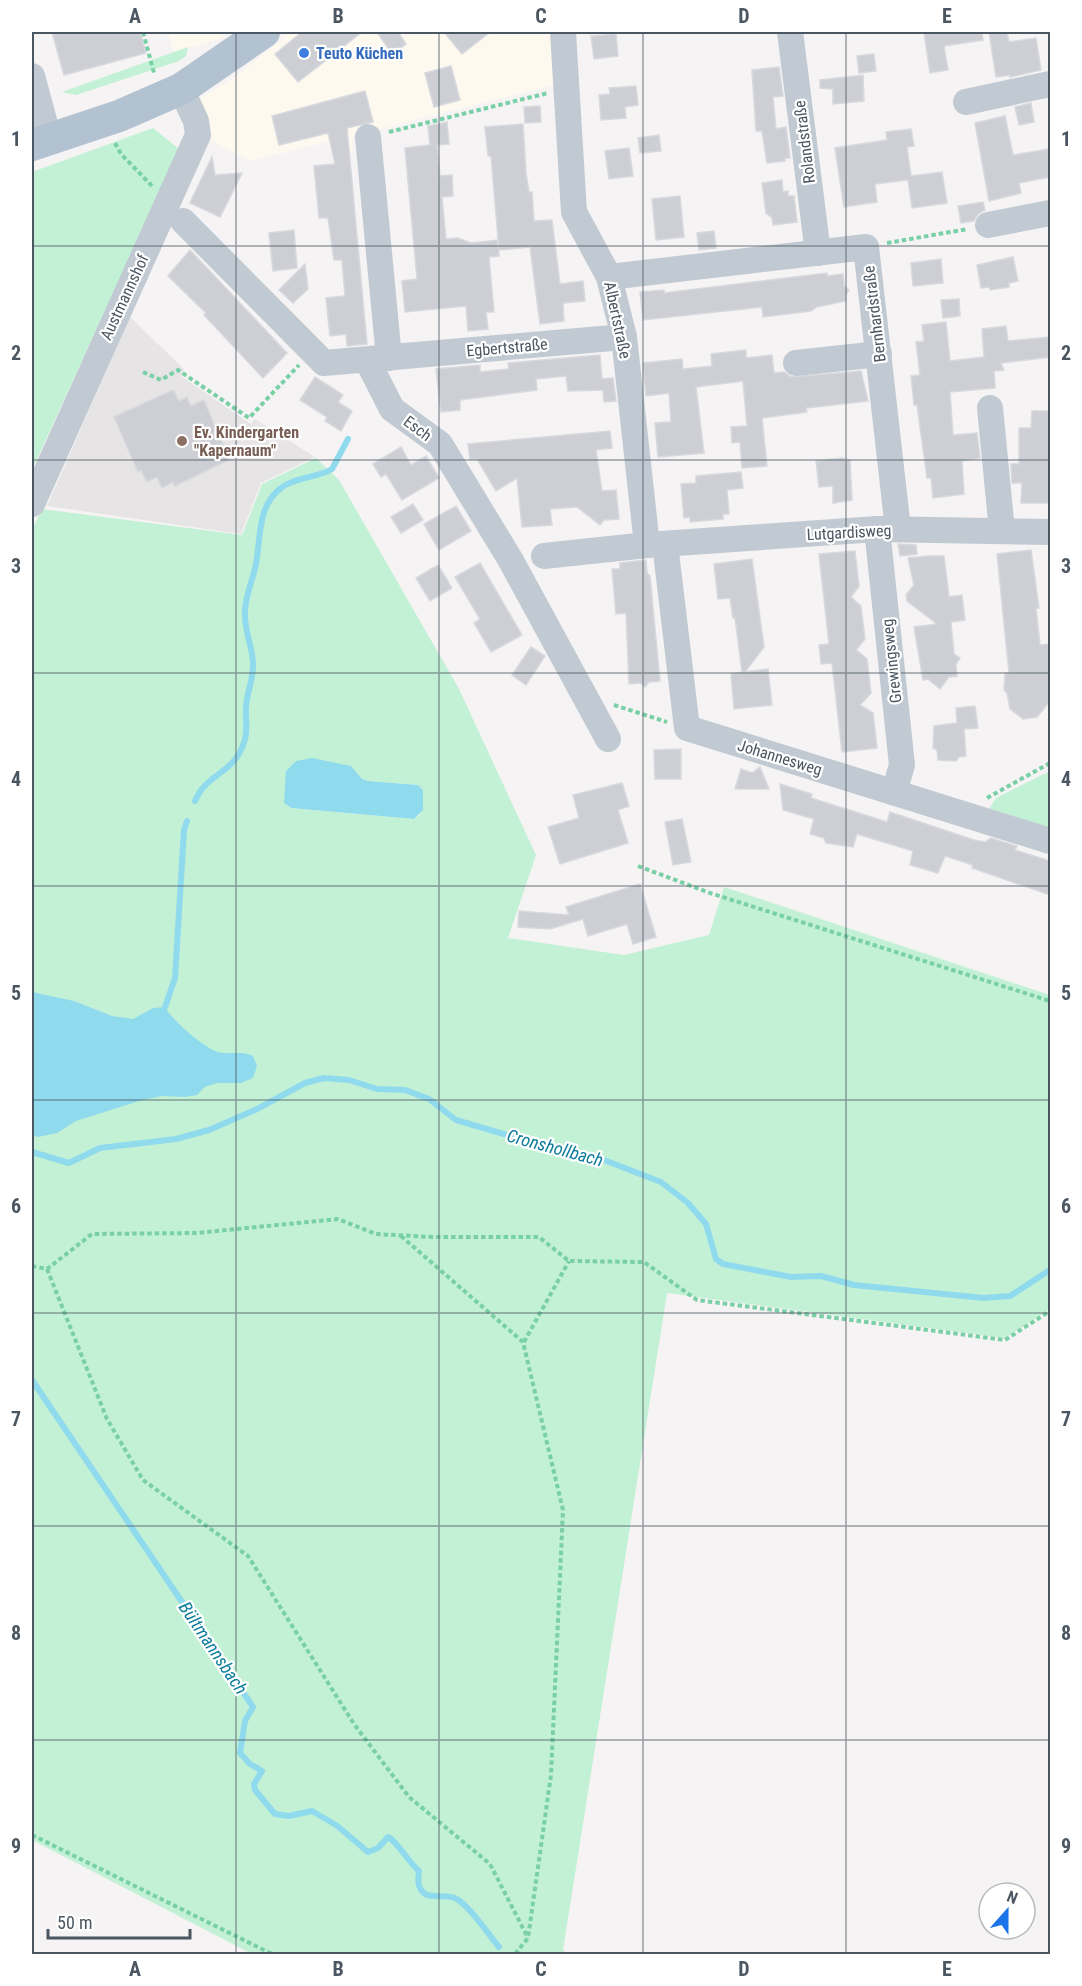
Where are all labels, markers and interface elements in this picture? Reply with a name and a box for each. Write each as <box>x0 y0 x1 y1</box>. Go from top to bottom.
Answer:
text: A <box>129 4 141 28</box>
text: B <box>332 4 344 28</box>
text: C <box>535 4 547 28</box>
text: D <box>738 4 750 28</box>
text: E <box>942 4 952 28</box>
place label: Teuto Küchen <box>316 44 403 63</box>
marker: Teuto Küchen <box>297 46 311 60</box>
street label: Rolandstraße <box>790 99 819 185</box>
text: 1 <box>11 127 21 151</box>
text: 1 <box>1061 127 1071 151</box>
street label: Austmannshof <box>96 251 153 343</box>
street label: Bernhardstraße <box>859 265 890 363</box>
street label: Albertstraße <box>600 280 635 360</box>
street label: Egbertstraße <box>466 334 548 361</box>
text: 2 <box>11 341 21 365</box>
text: 2 <box>1061 341 1071 365</box>
street label: Esch <box>400 412 436 445</box>
place label: Ev. Kindergarten "Kapernaum" <box>194 423 299 460</box>
marker: Ev. Kindergarten "Kapernaum" <box>175 434 189 448</box>
street label: Lutgardisweg <box>806 521 892 544</box>
text: 3 <box>11 554 21 578</box>
text: 3 <box>1061 554 1071 578</box>
street label: Grewingsweg <box>878 618 905 704</box>
street label: Johannesweg <box>735 736 824 779</box>
text: 4 <box>11 767 21 791</box>
text: 4 <box>1061 767 1071 791</box>
text: 5 <box>11 981 21 1005</box>
text: 5 <box>1061 981 1071 1005</box>
water label: Cronshollbach <box>505 1125 606 1170</box>
text: 6 <box>11 1194 21 1218</box>
text: 6 <box>1061 1194 1071 1218</box>
text: 7 <box>11 1407 21 1431</box>
text: 7 <box>1061 1407 1071 1431</box>
water label: Bültmannsbach <box>175 1597 252 1698</box>
text: 8 <box>11 1621 21 1645</box>
text: 8 <box>1061 1621 1071 1645</box>
text: 9 <box>11 1834 21 1858</box>
text: 9 <box>1061 1834 1071 1858</box>
north arrow <box>977 1881 1037 1941</box>
text: N <box>1004 1887 1020 1908</box>
scale bar <box>48 1902 190 1940</box>
text: 50 m <box>57 1912 92 1933</box>
text: A <box>129 1957 141 1981</box>
text: B <box>332 1957 344 1981</box>
text: C <box>535 1957 547 1981</box>
text: D <box>738 1957 750 1981</box>
text: E <box>942 1957 952 1981</box>

